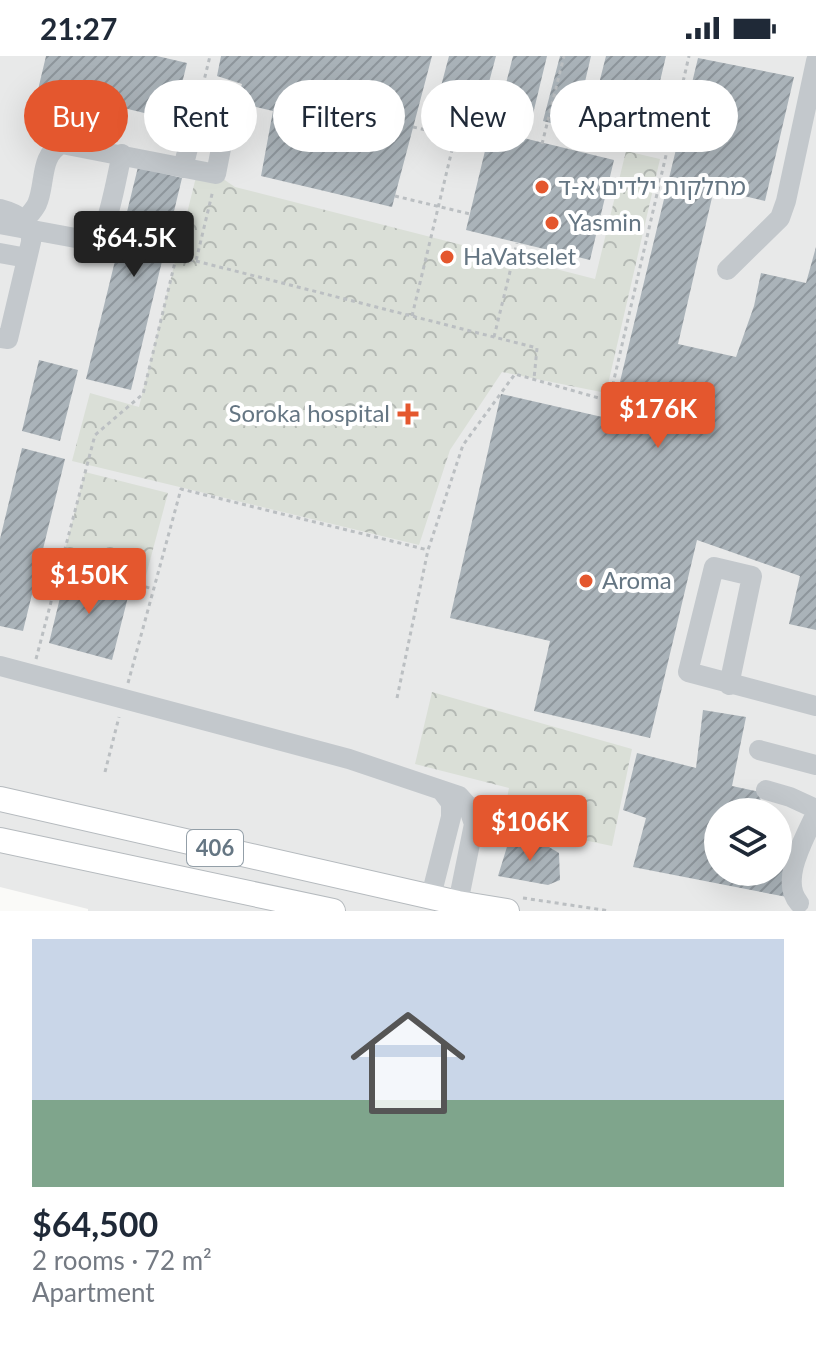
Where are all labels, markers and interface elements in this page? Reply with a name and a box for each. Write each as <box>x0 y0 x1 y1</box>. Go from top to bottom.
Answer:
text: 21:27 <box>40 10 117 46</box>
chip: Buy <box>24 80 128 152</box>
chip: Rent <box>144 80 257 152</box>
chip: Filters <box>273 80 405 152</box>
chip: New <box>421 80 534 152</box>
chip: Apartment <box>550 80 738 152</box>
place label: מחלקות ילדים א-ד <box>558 171 746 200</box>
marker: מחלקות ילדים א-ד <box>533 178 551 196</box>
place label: Yasmin <box>568 207 642 236</box>
pin: $64.5K <box>69 211 199 279</box>
marker: Yasmin <box>543 214 561 232</box>
text: $64.5K <box>92 221 176 253</box>
place label: HaVatselet <box>463 241 576 270</box>
marker: HaVatselet <box>438 248 456 266</box>
pin: $176K <box>602 382 714 450</box>
text: $176K <box>619 392 697 424</box>
place label: Soroka hospital <box>229 398 390 427</box>
marker: Soroka hospital <box>397 403 419 425</box>
pin: $150K <box>33 548 145 616</box>
text: $150K <box>50 558 128 590</box>
place label: Aroma <box>602 565 672 594</box>
marker: Aroma <box>577 572 595 590</box>
pin: $106K <box>474 795 586 863</box>
map controls <box>704 798 792 886</box>
button: layers <box>704 798 792 886</box>
text: $106K <box>491 805 569 837</box>
road number: 406 <box>187 830 243 866</box>
icon: home <box>336 991 480 1135</box>
text: $64,500 <box>32 1203 158 1244</box>
text: 2 rooms · 72 m² <box>32 1244 212 1276</box>
text: Apartment <box>32 1276 155 1308</box>

